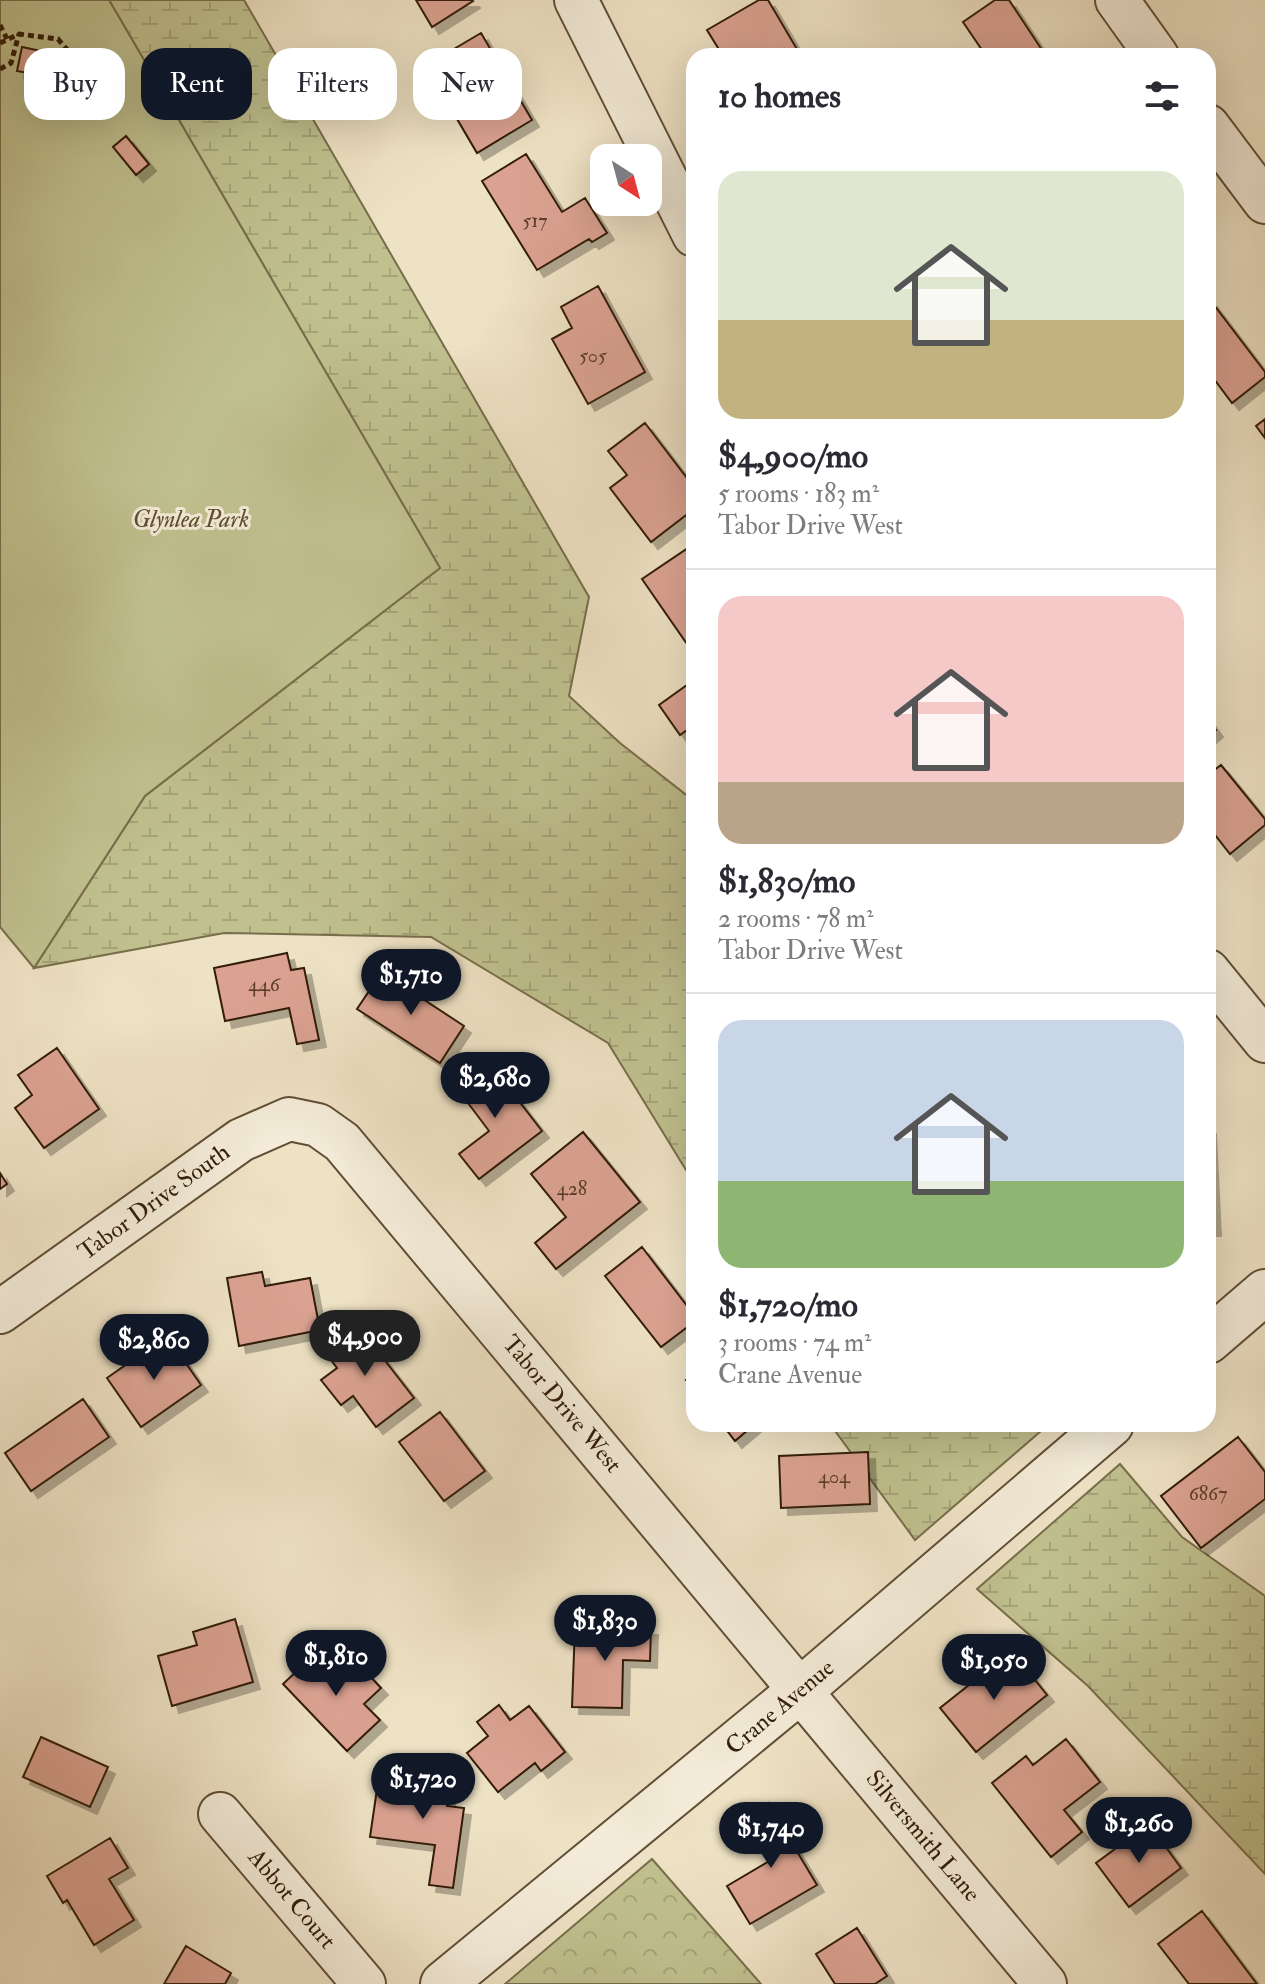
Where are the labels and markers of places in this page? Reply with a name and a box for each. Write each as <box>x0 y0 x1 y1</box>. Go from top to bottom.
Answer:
pin: $1,710 <box>346 949 476 1017</box>
pin: $2,680 <box>430 1052 560 1120</box>
pin: $4,900 <box>300 1310 430 1378</box>
pin: $2,860 <box>89 1314 219 1382</box>
pin: $1,830 <box>540 1595 670 1663</box>
pin: $1,810 <box>271 1630 401 1698</box>
pin: $1,050 <box>929 1634 1059 1702</box>
pin: $1,720 <box>358 1753 488 1821</box>
pin: $1,260 <box>1074 1797 1204 1865</box>
pin: $1,740 <box>706 1802 836 1870</box>

